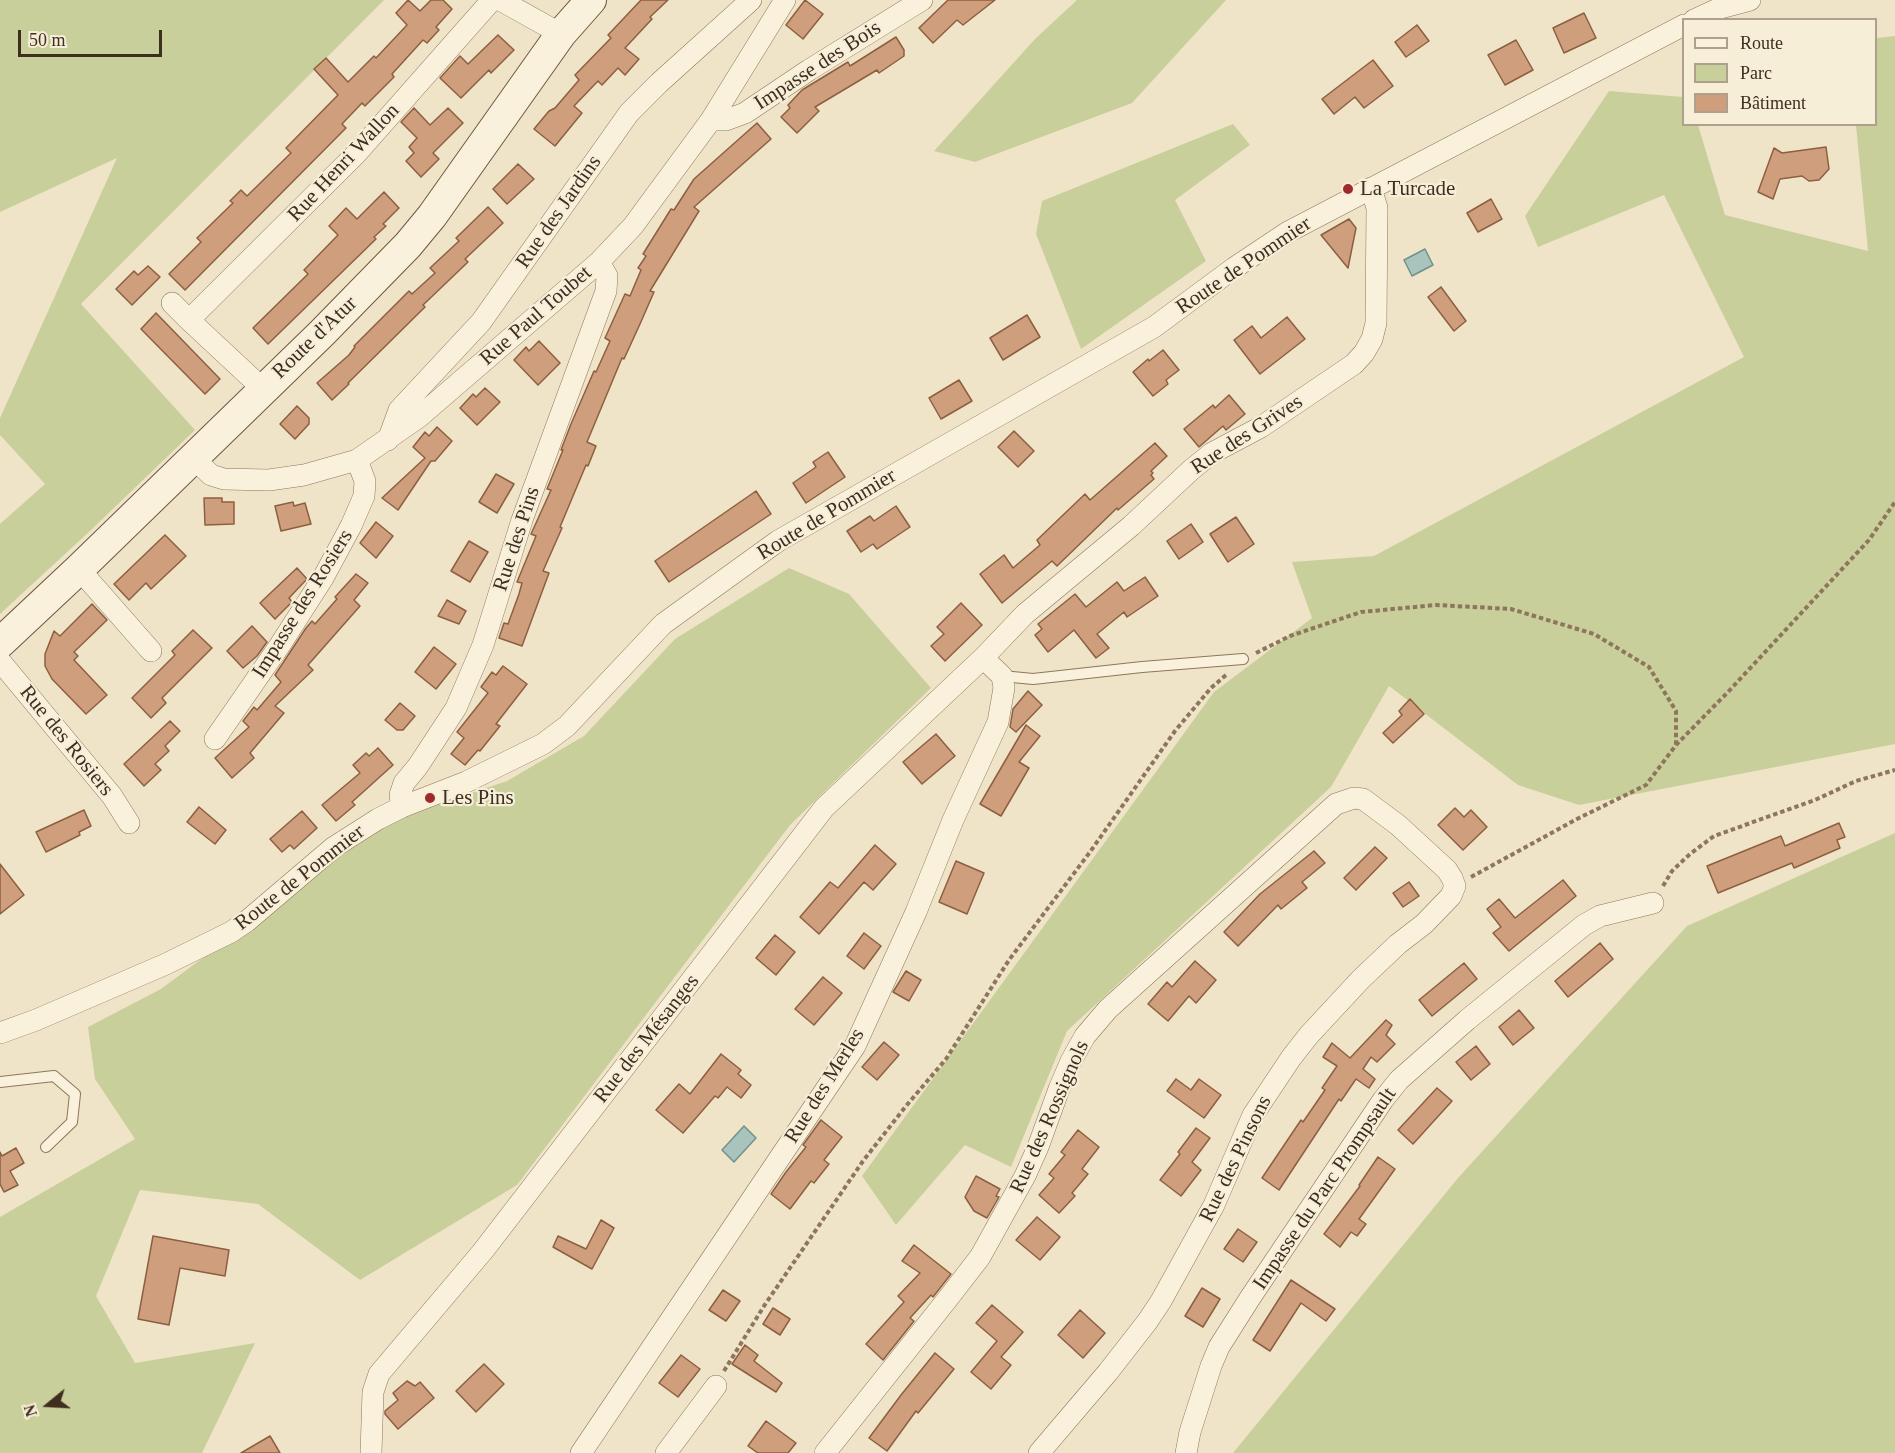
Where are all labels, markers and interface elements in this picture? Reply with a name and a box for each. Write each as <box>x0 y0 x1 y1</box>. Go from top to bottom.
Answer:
street label: Impasse des Bois <box>750 16 886 116</box>
scale bar <box>21 18 165 56</box>
legend <box>1682 18 1877 126</box>
text: 50 m <box>29 30 66 50</box>
text: Route <box>1740 33 1783 53</box>
text: Parc <box>1740 63 1772 83</box>
text: Bâtiment <box>1740 93 1806 113</box>
street label: Rue Henri Wallon <box>283 99 405 227</box>
street label: Rue des Jardins <box>511 151 607 273</box>
place label: La Turcade <box>1360 176 1455 202</box>
marker: La Turcade <box>1341 182 1355 196</box>
street label: Route de Pommier <box>1172 212 1316 320</box>
street label: Rue Paul Toubet <box>475 261 597 371</box>
street label: Route d'Atur <box>267 291 363 385</box>
street label: Rue des Grives <box>1186 389 1308 481</box>
street label: Route de Pommier <box>753 464 901 566</box>
street label: Rue des Pins <box>488 484 546 594</box>
street label: Impasse des Rosiers <box>247 525 359 683</box>
street label: Rue des Rosiers <box>14 680 118 802</box>
place label: Les Pins <box>442 785 514 811</box>
marker: Les Pins <box>423 791 437 805</box>
street label: Route de Pommier <box>230 820 370 936</box>
street label: Rue des Mésanges <box>589 970 705 1108</box>
street label: Rue des Merles <box>780 1024 870 1148</box>
street label: Rue des Rossignols <box>1005 1037 1095 1197</box>
street label: Impasse du Parc Prompsault <box>1248 1083 1402 1295</box>
street label: Rue des Pinsons <box>1194 1092 1278 1226</box>
north arrow <box>18 1375 78 1435</box>
text: N <box>21 1403 40 1419</box>

